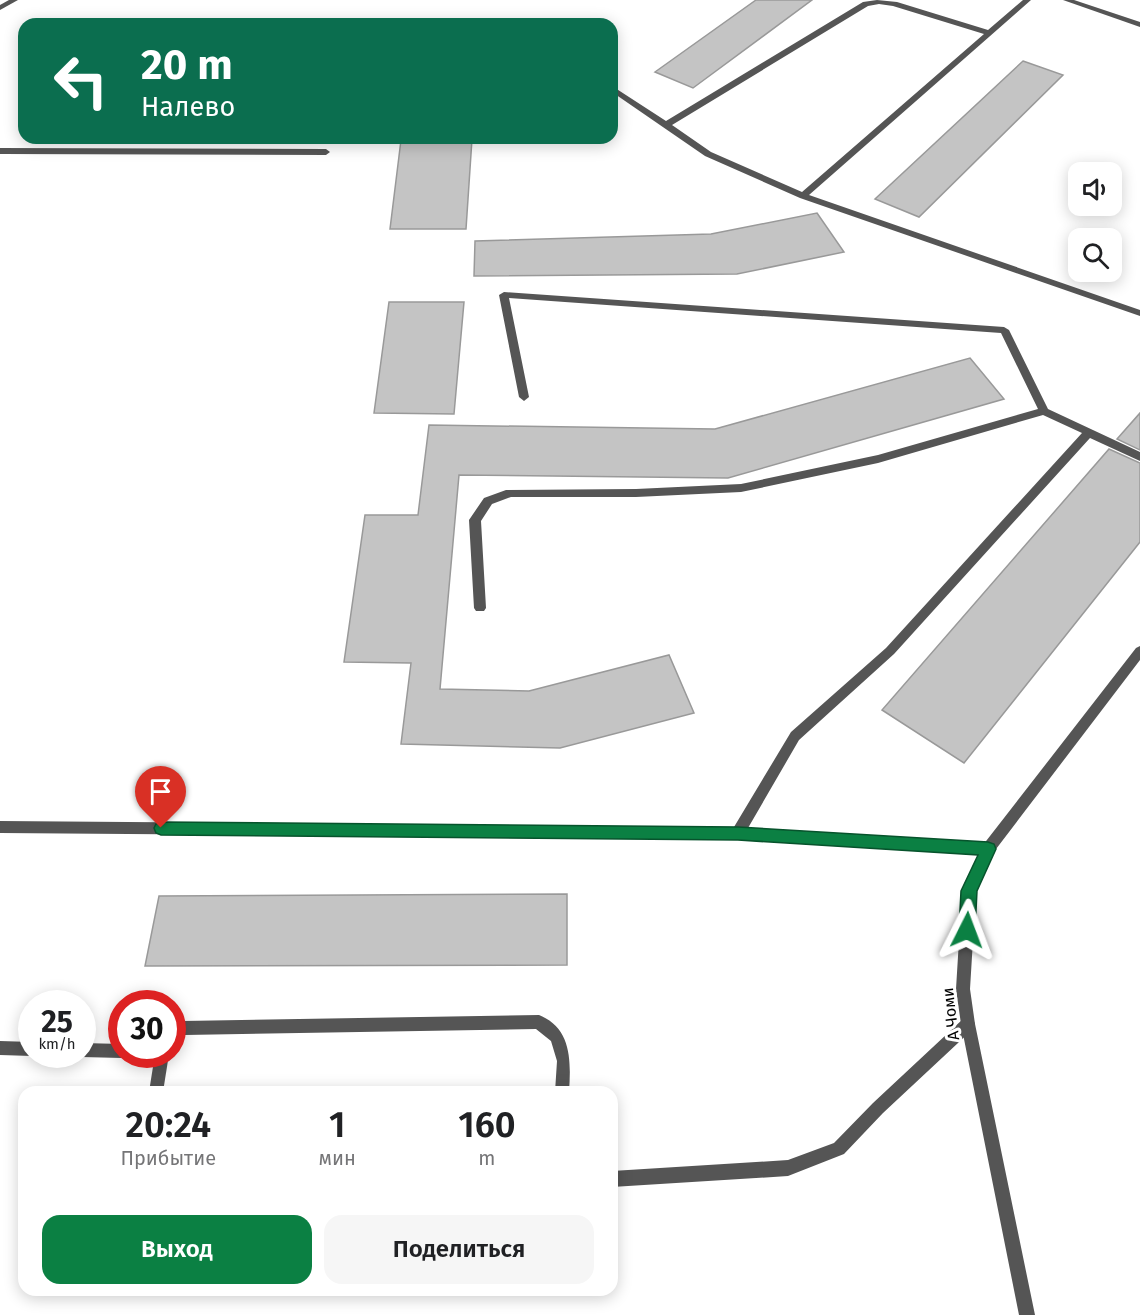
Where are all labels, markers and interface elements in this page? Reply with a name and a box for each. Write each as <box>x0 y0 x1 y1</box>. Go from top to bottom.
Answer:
text: 20 m <box>141 40 233 90</box>
icon: left <box>42 42 120 120</box>
text: Налево <box>141 91 235 123</box>
map controls <box>1068 162 1122 282</box>
button: sound <box>1068 162 1122 216</box>
button: search <box>1068 228 1122 282</box>
pin <box>135 766 186 828</box>
icon: arrive <box>144 775 177 808</box>
position arrow <box>935 898 999 962</box>
street label: А Чоми <box>938 987 963 1041</box>
speed limit sign: 30 <box>108 990 186 1068</box>
text: 25 <box>41 1004 73 1040</box>
text: km/h <box>38 1035 76 1053</box>
text: 20:24 <box>126 1103 211 1147</box>
text: 1 <box>329 1103 345 1147</box>
text: 160 <box>458 1103 516 1147</box>
text: Прибытие <box>120 1146 216 1170</box>
text: мин <box>319 1146 356 1170</box>
text: m <box>478 1146 495 1170</box>
button: Выход <box>42 1215 312 1284</box>
button: Поделиться <box>324 1215 594 1284</box>

